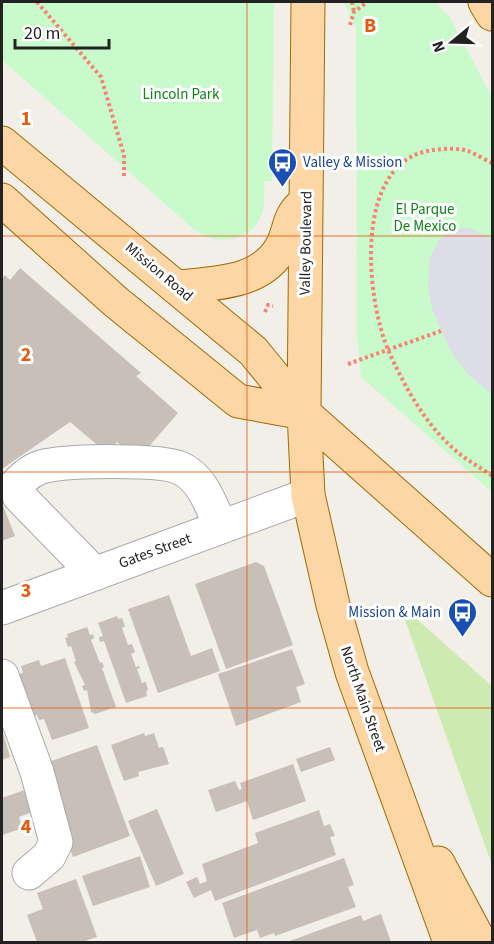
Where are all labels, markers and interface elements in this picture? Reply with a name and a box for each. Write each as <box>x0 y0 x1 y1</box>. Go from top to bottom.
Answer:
scale bar <box>15 12 110 50</box>
text: B <box>364 12 376 40</box>
north arrow <box>422 12 482 72</box>
text: 20 m <box>24 21 60 46</box>
text: N <box>427 38 451 55</box>
park label: Lincoln Park <box>143 84 220 105</box>
text: 1 <box>21 105 31 133</box>
bus stop icon: Valley & Mission <box>266 146 298 188</box>
place label: Valley & Mission <box>303 152 402 173</box>
street label: Valley Boulevard <box>295 191 317 295</box>
park label: El Parque De Mexico <box>394 199 456 237</box>
street label: Mission Road <box>121 237 197 307</box>
text: 2 <box>21 341 31 369</box>
street label: Gates Street <box>116 528 194 574</box>
text: 3 <box>21 577 31 605</box>
bus stop icon: Mission & Main <box>446 596 478 638</box>
place label: Mission & Main <box>348 602 441 623</box>
street label: North Main Street <box>335 643 391 755</box>
text: 4 <box>21 813 32 841</box>

